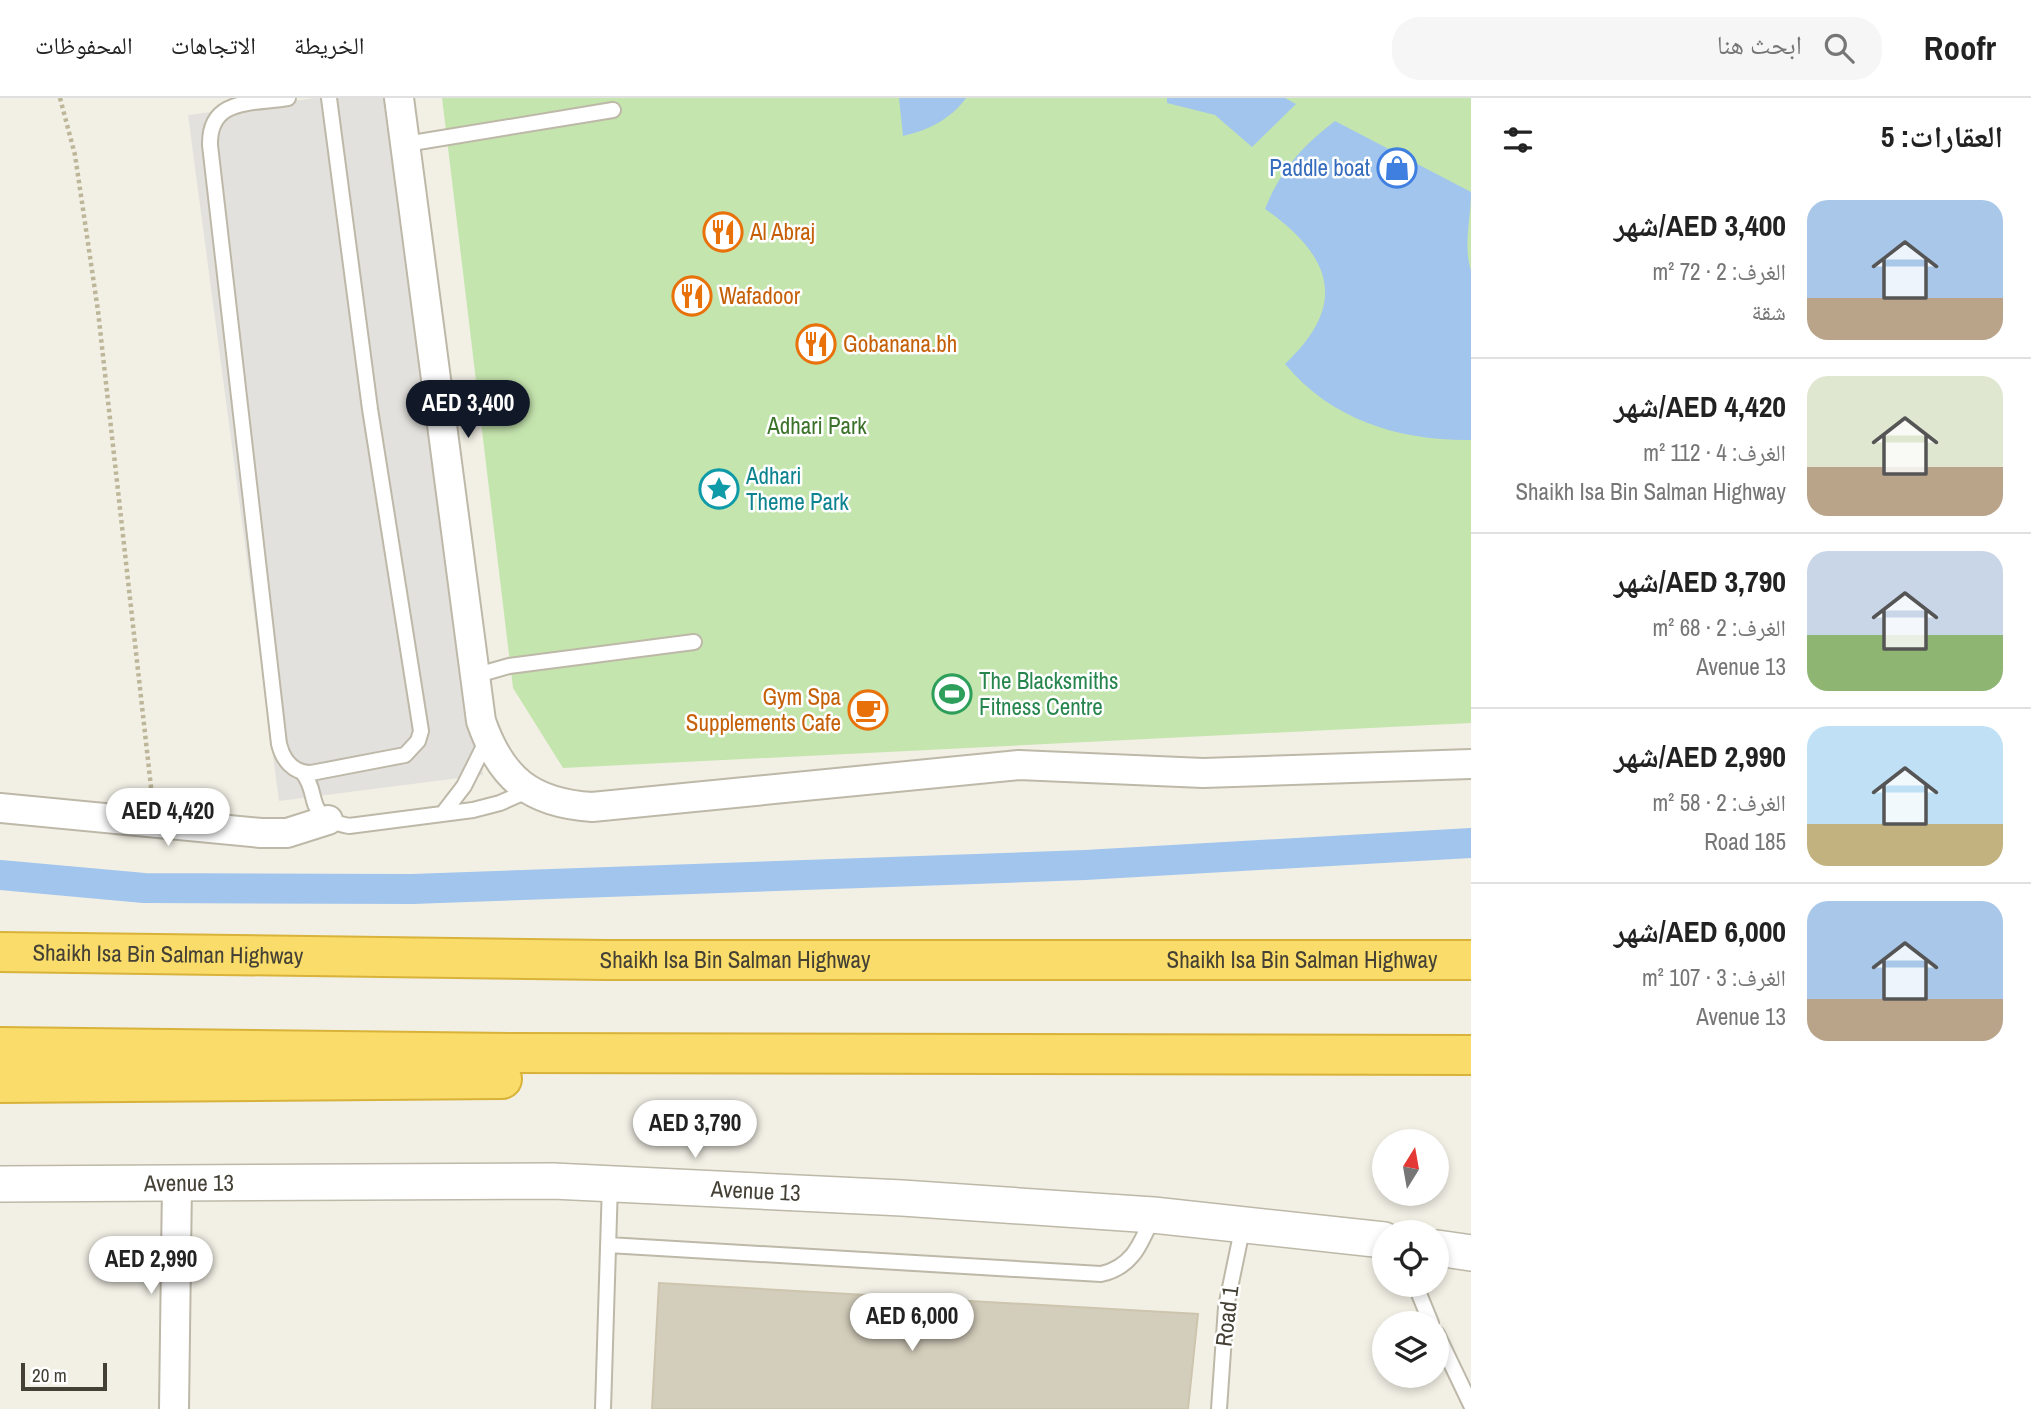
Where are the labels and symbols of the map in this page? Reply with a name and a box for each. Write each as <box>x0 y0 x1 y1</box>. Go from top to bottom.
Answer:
shop icon: Paddle boat <box>1376 147 1418 189</box>
place label: Paddle boat <box>1269 152 1370 183</box>
restaurant icon: Al Abraj <box>702 211 744 253</box>
place label: Al Abraj <box>749 216 815 247</box>
restaurant icon: Wafadoor <box>671 275 713 317</box>
place label: Wafadoor <box>719 280 801 311</box>
restaurant icon: Gobanana.bh <box>795 323 837 365</box>
place label: Gobanana.bh <box>843 328 957 359</box>
pin: AED 3,400 <box>388 380 548 440</box>
park label: Adhari Park <box>766 410 867 441</box>
place label: Adhari Theme Park <box>745 460 849 517</box>
place icon: Adhari Theme Park <box>698 468 740 510</box>
place label: The Blacksmiths Fitness Centre <box>979 665 1118 722</box>
sports icon: The Blacksmiths Fitness Centre <box>931 673 973 715</box>
place label: Gym Spa Supplements Cafe <box>686 681 842 738</box>
cafe icon: Gym Spa Supplements Cafe <box>847 689 889 731</box>
pin: AED 4,420 <box>88 788 248 848</box>
street label: Shaikh Isa Bin Salman Highway <box>32 936 304 971</box>
street label: Shaikh Isa Bin Salman Highway <box>599 944 871 975</box>
street label: Shaikh Isa Bin Salman Highway <box>1167 944 1438 975</box>
pin: AED 3,790 <box>615 1100 775 1160</box>
north arrow <box>1372 1129 1449 1206</box>
street label: Avenue 13 <box>143 1167 234 1198</box>
street label: Avenue 13 <box>709 1173 801 1208</box>
pin: AED 2,990 <box>71 1236 231 1296</box>
street label: Road 1 <box>1207 1283 1246 1348</box>
pin: AED 6,000 <box>832 1294 992 1353</box>
scale bar <box>21 1360 107 1392</box>

